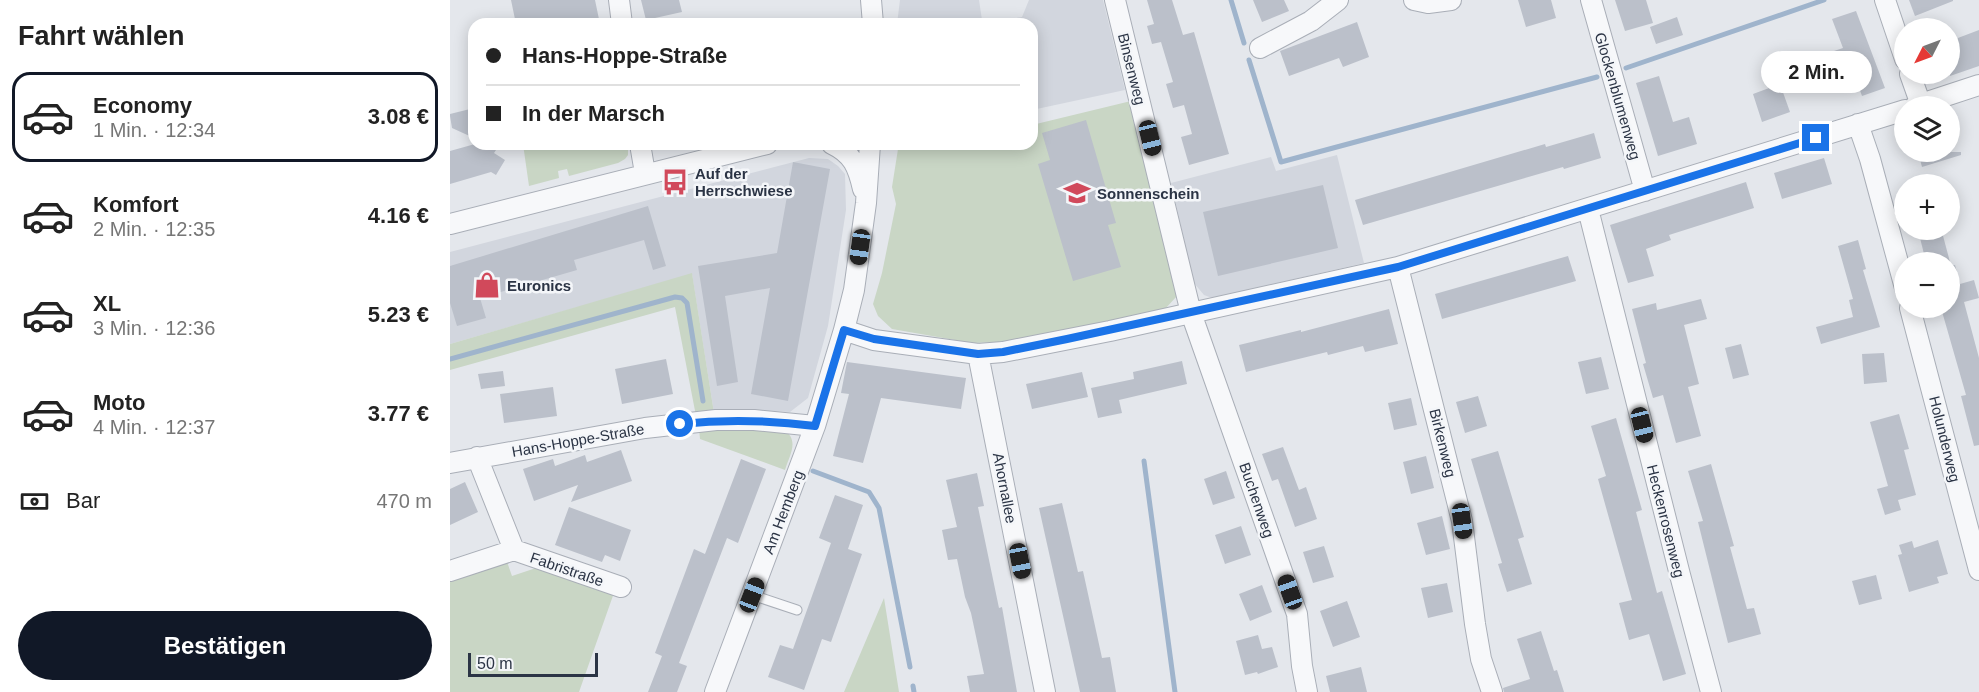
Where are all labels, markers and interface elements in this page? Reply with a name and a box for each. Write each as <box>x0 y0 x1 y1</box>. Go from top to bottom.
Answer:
north arrow <box>1894 18 1960 84</box>
map controls <box>1894 18 1960 318</box>
text: Fahrt wählen <box>18 21 185 51</box>
street label: Glockenblumenweg <box>1592 30 1644 162</box>
street label: Binsenweg <box>1115 31 1149 107</box>
text: Hans-Hoppe-Straße <box>522 43 727 68</box>
callout: 2 Min. <box>1760 51 1872 93</box>
text: 2 Min. <box>1788 61 1845 83</box>
icon: car <box>21 90 75 144</box>
text: Economy <box>93 93 192 118</box>
button: layers <box>1894 96 1960 162</box>
text: In der Marsch <box>522 101 665 126</box>
text: 3.08 € <box>368 104 429 129</box>
car <box>1137 118 1163 158</box>
text: 1 Min. · 12:34 <box>93 119 215 141</box>
route end <box>1802 124 1829 151</box>
place label: Auf der Herrschwiese <box>695 165 793 199</box>
bus stop icon: Auf der Herrschwiese <box>660 167 690 197</box>
button: + <box>1894 174 1960 240</box>
school or university icon: Sonnenschein <box>1062 178 1092 208</box>
place label: Sonnenschein <box>1097 185 1200 202</box>
icon: car <box>21 189 75 243</box>
text: Komfort <box>93 192 179 217</box>
text: 4.16 € <box>368 203 429 228</box>
text: 2 Min. · 12:35 <box>93 218 215 240</box>
car <box>849 228 871 266</box>
button: − <box>1894 252 1960 318</box>
shop icon: Euronics <box>472 270 502 300</box>
place label: Euronics <box>507 277 571 294</box>
icon: car <box>21 288 75 342</box>
text: XL <box>93 291 121 316</box>
text: 5.23 € <box>368 302 429 327</box>
text: 3 Min. · 12:36 <box>93 317 215 339</box>
icon: car <box>21 387 75 441</box>
text: Moto <box>93 390 146 415</box>
street label: Holunderweg <box>1926 394 1964 484</box>
text: 3.77 € <box>368 401 429 426</box>
car <box>1629 405 1655 445</box>
street label: Birkenweg <box>1426 407 1460 479</box>
route start <box>666 410 693 437</box>
text: 4 Min. · 12:37 <box>93 416 215 438</box>
street label: Hans-Hoppe-Straße <box>510 420 646 460</box>
street label: Ahornallee <box>990 451 1020 525</box>
street label: Buchenweg <box>1236 460 1278 540</box>
street label: Heckenrosenweg <box>1644 463 1688 579</box>
street label: Am Hemberg <box>759 468 807 556</box>
icon: cash <box>18 485 51 518</box>
text: Bar <box>66 488 100 513</box>
text: 470 m <box>376 490 432 512</box>
car <box>1451 502 1473 540</box>
car <box>1008 542 1032 580</box>
street label: Fabristraße <box>528 548 606 590</box>
car <box>1275 572 1305 612</box>
car <box>737 575 767 615</box>
button: Bestätigen <box>18 611 432 680</box>
scale bar <box>468 650 598 678</box>
text: 50 m <box>477 655 513 672</box>

